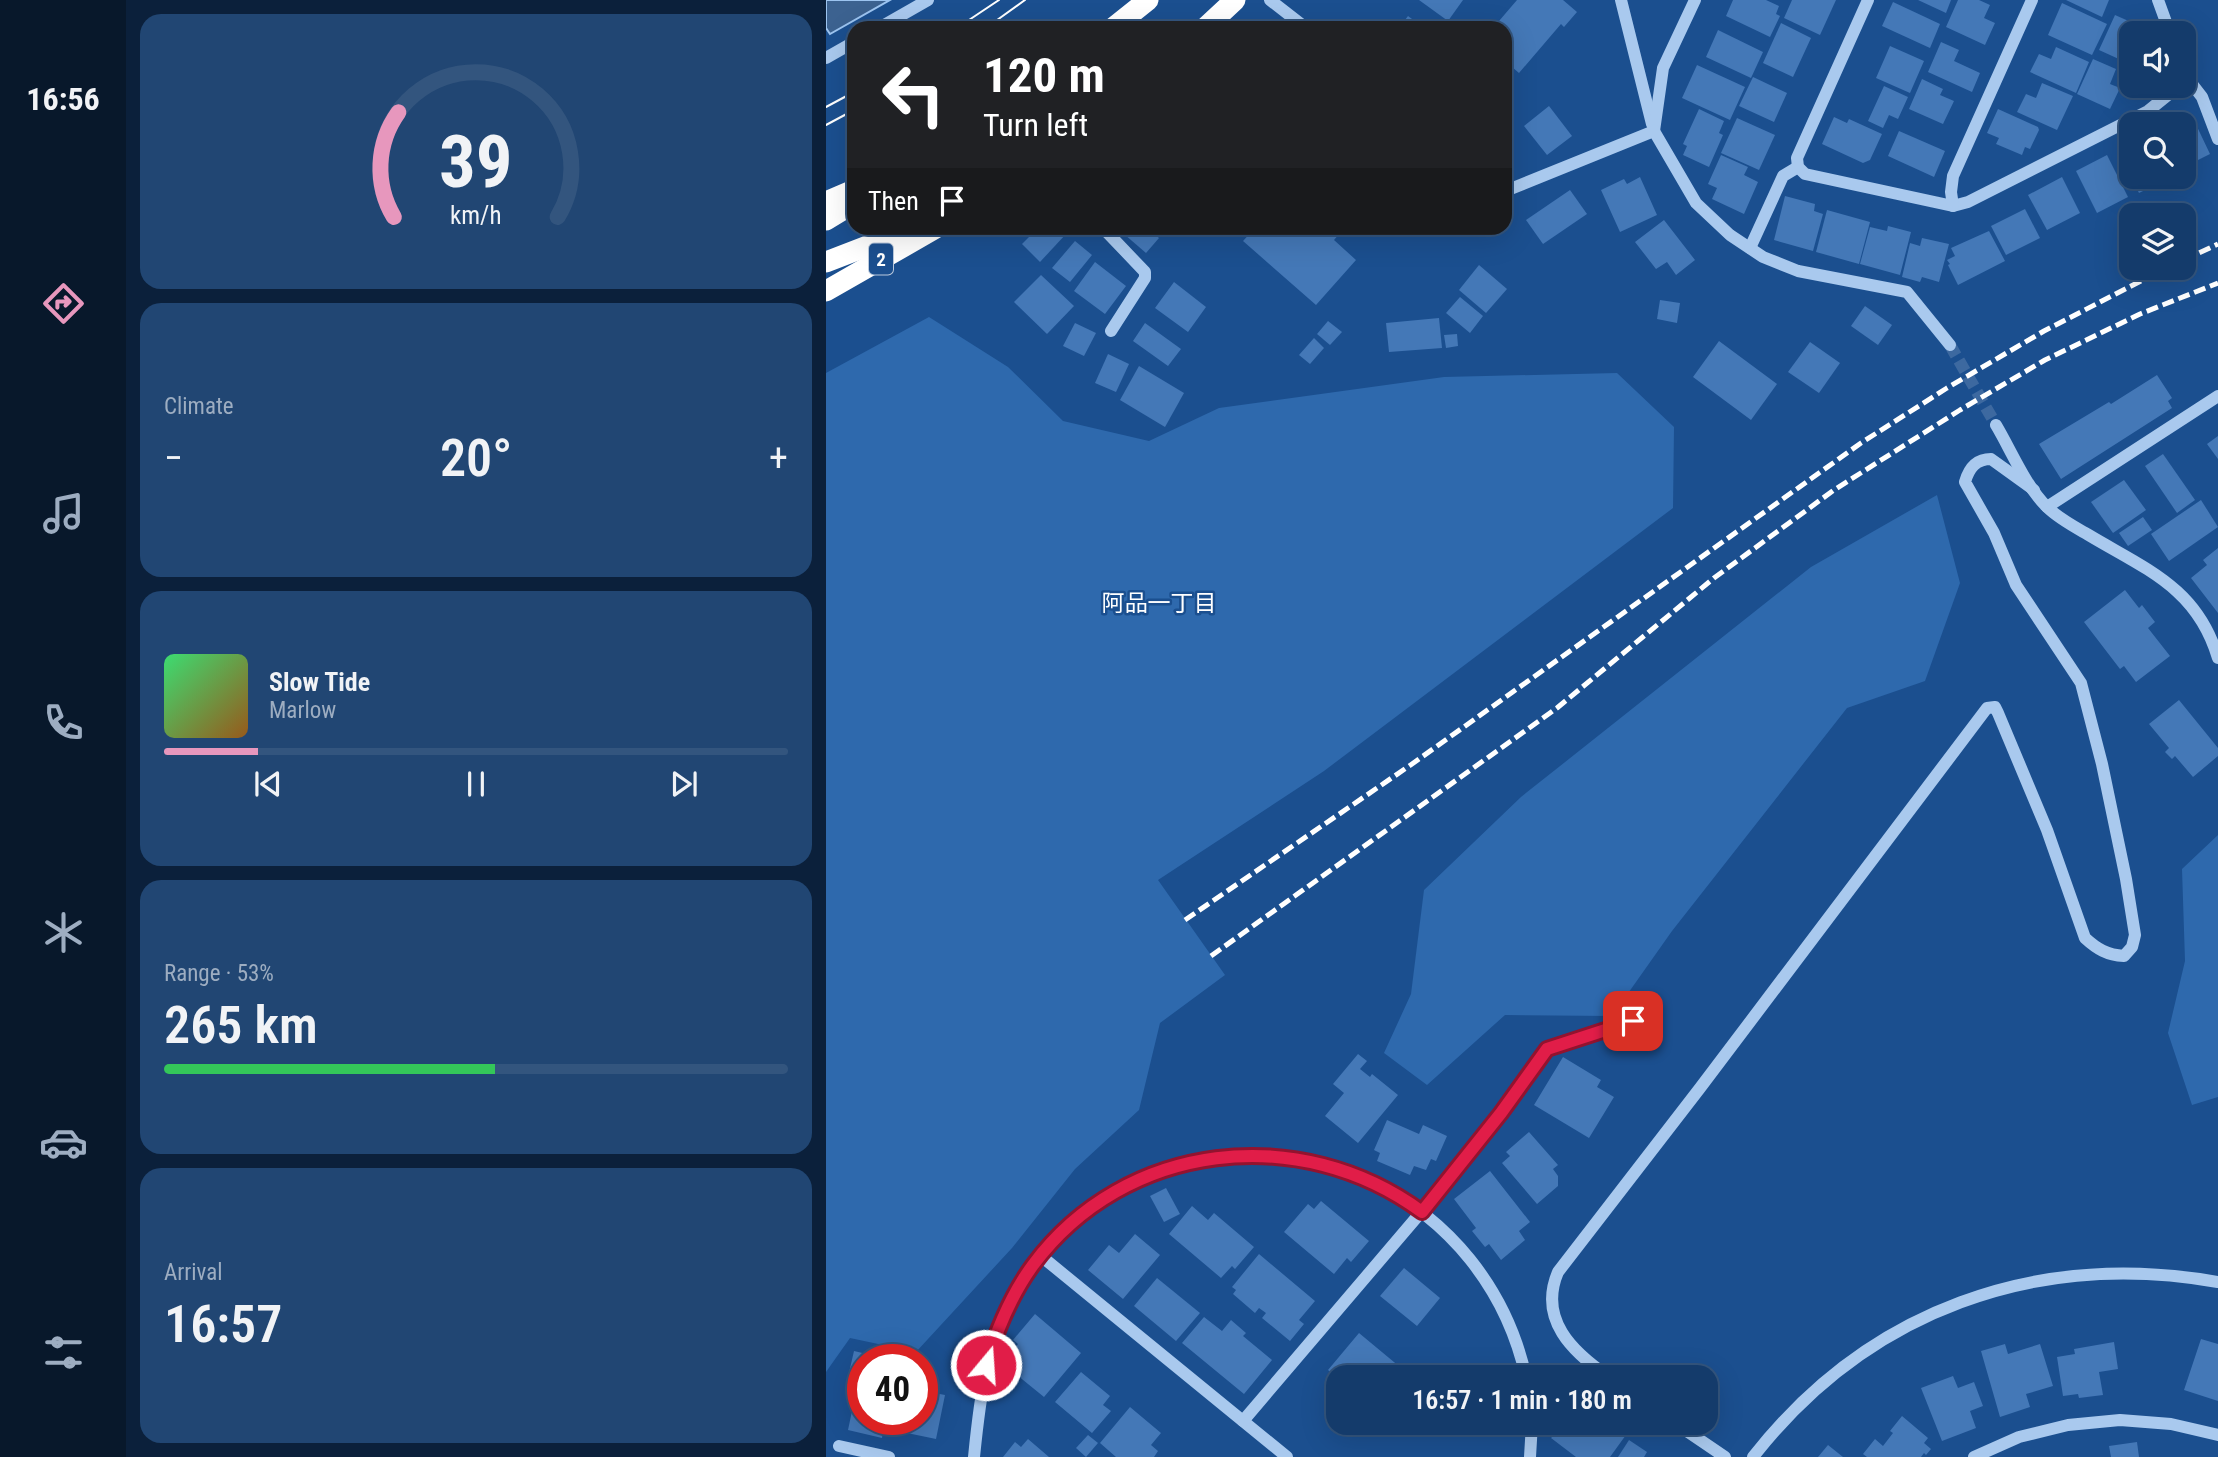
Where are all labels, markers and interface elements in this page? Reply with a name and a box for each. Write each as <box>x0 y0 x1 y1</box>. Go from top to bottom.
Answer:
map controls <box>2119 21 2196 280</box>
button: sound <box>2119 21 2196 98</box>
text: 120 m <box>983 47 1105 104</box>
icon: left <box>868 49 959 140</box>
text: 16:56 <box>26 80 100 118</box>
text: Turn left <box>983 106 1088 144</box>
button: search <box>2119 112 2196 189</box>
text: 39 <box>439 120 513 206</box>
icon: arrive <box>933 182 971 220</box>
text: Then <box>868 186 919 216</box>
text: km/h <box>450 201 502 230</box>
button: layers <box>2119 203 2196 280</box>
road number: 2 <box>869 244 893 274</box>
icon: directions <box>39 279 88 328</box>
text: Climate <box>164 393 234 420</box>
text: 20° <box>440 428 512 489</box>
text: − <box>164 436 183 480</box>
text: + <box>769 436 788 480</box>
icon: music <box>39 489 88 538</box>
district label: 阿品一丁目 <box>1102 590 1217 617</box>
text: Slow Tide <box>269 667 370 697</box>
text: Marlow <box>269 697 336 724</box>
icon: phone <box>39 698 88 747</box>
icon: previous <box>249 765 287 803</box>
icon: pause <box>457 765 495 803</box>
icon: next <box>665 765 703 803</box>
icon: climate <box>39 908 88 957</box>
text: Range · 53% <box>164 960 274 987</box>
pin <box>1603 991 1663 1051</box>
text: 265 km <box>164 995 318 1056</box>
icon: arrive <box>1614 1002 1652 1040</box>
icon: car <box>39 1118 88 1167</box>
text: Arrival <box>164 1259 223 1286</box>
text: 16:57 <box>164 1294 282 1355</box>
icon: filters <box>39 1328 88 1377</box>
position arrow <box>949 1328 1023 1402</box>
speed limit sign: 40 <box>847 1344 938 1435</box>
text: 16:57 · 1 min · 180 m <box>1412 1385 1632 1415</box>

